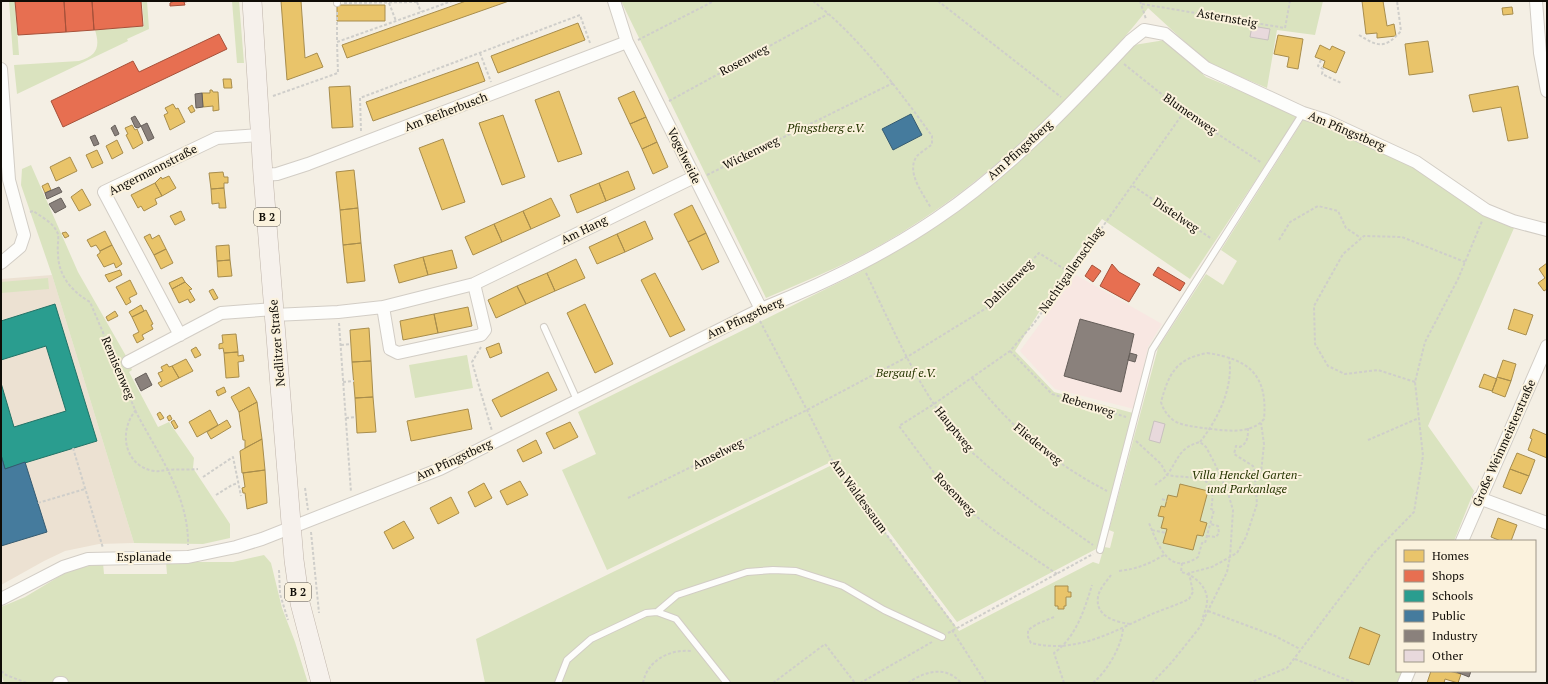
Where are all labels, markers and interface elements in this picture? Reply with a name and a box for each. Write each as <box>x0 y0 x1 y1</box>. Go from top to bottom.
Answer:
street label: Asternsteig <box>1196 5 1259 30</box>
street label: Rosenweg <box>717 40 771 79</box>
street label: Am Reiherbusch <box>402 89 489 134</box>
street label: Blumenweg <box>1160 90 1221 138</box>
street label: Am Pfingstberg <box>1306 108 1389 154</box>
street label: Am Pfingstberg <box>984 116 1056 183</box>
park label: Pfingstberg e.V. <box>786 120 865 135</box>
street label: Vogelweide <box>664 125 704 186</box>
street label: Wickenweg <box>720 132 782 173</box>
street label: Angermannstraße <box>106 141 199 198</box>
street label: Distelweg <box>1150 194 1203 236</box>
road number: B 2 <box>254 208 280 226</box>
street label: Am Hang <box>558 212 610 247</box>
street label: Nachtigallenschlag <box>1035 223 1106 316</box>
street label: Dahlienweg <box>981 256 1037 311</box>
street label: Am Pfingstberg <box>704 293 786 342</box>
street label: Nedlitzer Straße <box>265 299 288 387</box>
street label: Remisenweg <box>99 334 139 402</box>
park label: Bergauf e.V. <box>875 365 936 380</box>
street label: Große Weinmeisterstraße <box>1469 377 1538 509</box>
street label: Rebenweg <box>1060 389 1117 420</box>
street label: Hauptweg <box>932 403 978 455</box>
street label: Fliederweg <box>1011 419 1066 468</box>
street label: Am Pfingstberg <box>413 435 495 484</box>
street label: Amselweg <box>690 435 746 472</box>
street label: Am Waldessaum <box>827 456 892 536</box>
park label: Villa Henckel Garten- und Parkanlage <box>1192 467 1302 496</box>
street label: Rosenweg <box>931 469 980 519</box>
legend <box>1396 540 1536 672</box>
text: Homes <box>1432 548 1469 563</box>
street label: Esplanade <box>117 549 171 564</box>
text: Shops <box>1432 568 1464 583</box>
road number: B 2 <box>285 583 311 601</box>
text: Schools <box>1432 588 1473 603</box>
text: Public <box>1432 608 1466 623</box>
text: Industry <box>1432 628 1478 643</box>
text: Other <box>1432 648 1463 663</box>

